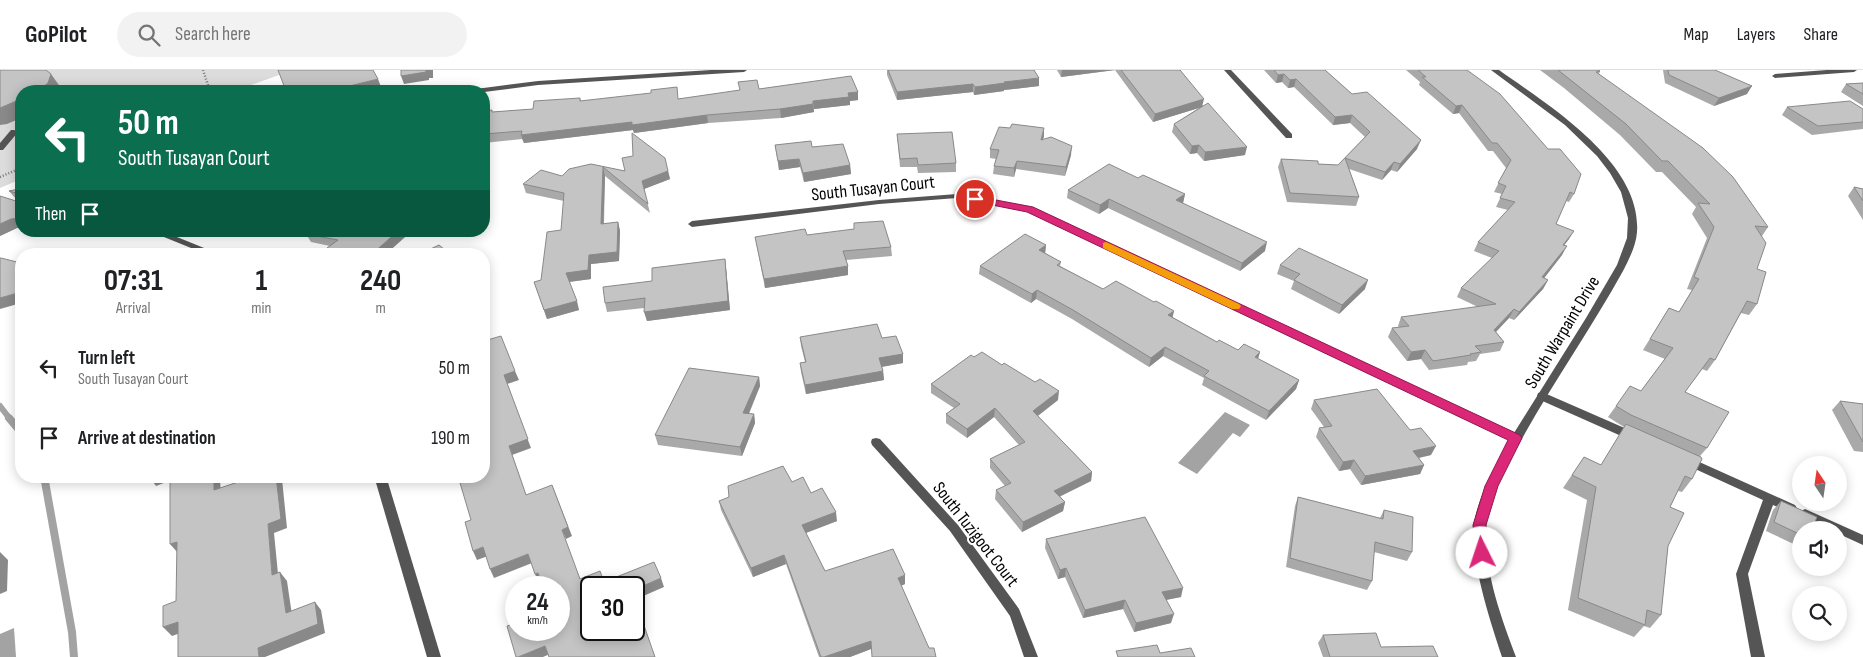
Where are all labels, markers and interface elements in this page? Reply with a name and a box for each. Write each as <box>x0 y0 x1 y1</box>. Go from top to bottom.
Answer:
search box <box>117 12 467 57</box>
text: GoPilot <box>25 20 87 49</box>
icon: search <box>135 21 163 49</box>
text: Search here <box>175 23 251 46</box>
text: Map <box>1684 24 1709 45</box>
text: Layers <box>1737 24 1776 45</box>
text: Share <box>1804 24 1838 45</box>
text: 50 m <box>118 102 179 145</box>
icon: left <box>35 105 100 170</box>
text: South Tusayan Court <box>118 145 270 172</box>
street label: South Tusayan Court <box>810 172 936 205</box>
pin <box>954 178 996 220</box>
icon: arrive <box>961 185 989 213</box>
icon: arrive <box>76 200 104 228</box>
text: Then <box>35 203 66 226</box>
text: 07:31 <box>104 263 163 299</box>
text: 1 <box>256 263 267 299</box>
text: 240 <box>360 263 401 299</box>
street label: South Warpaint Drive <box>1521 272 1604 392</box>
text: Arrival <box>116 299 150 318</box>
text: min <box>251 299 271 318</box>
text: m <box>376 299 386 318</box>
text: Turn left <box>78 347 135 370</box>
icon: left <box>35 354 63 382</box>
text: 50 m <box>439 357 470 380</box>
text: South Tusayan Court <box>78 370 188 389</box>
icon: arrive <box>35 424 63 452</box>
text: Arrive at destination <box>78 427 216 450</box>
text: 190 m <box>431 427 470 450</box>
north arrow <box>1792 456 1848 511</box>
map controls <box>1792 456 1847 641</box>
street label: South Tuzigoot Court <box>928 478 1023 591</box>
button: sound <box>1792 521 1847 576</box>
position arrow <box>1455 526 1507 578</box>
speed limit sign: 30 <box>580 576 645 641</box>
button: search <box>1792 586 1847 641</box>
text: 24 <box>526 587 549 618</box>
text: km/h <box>527 613 548 628</box>

